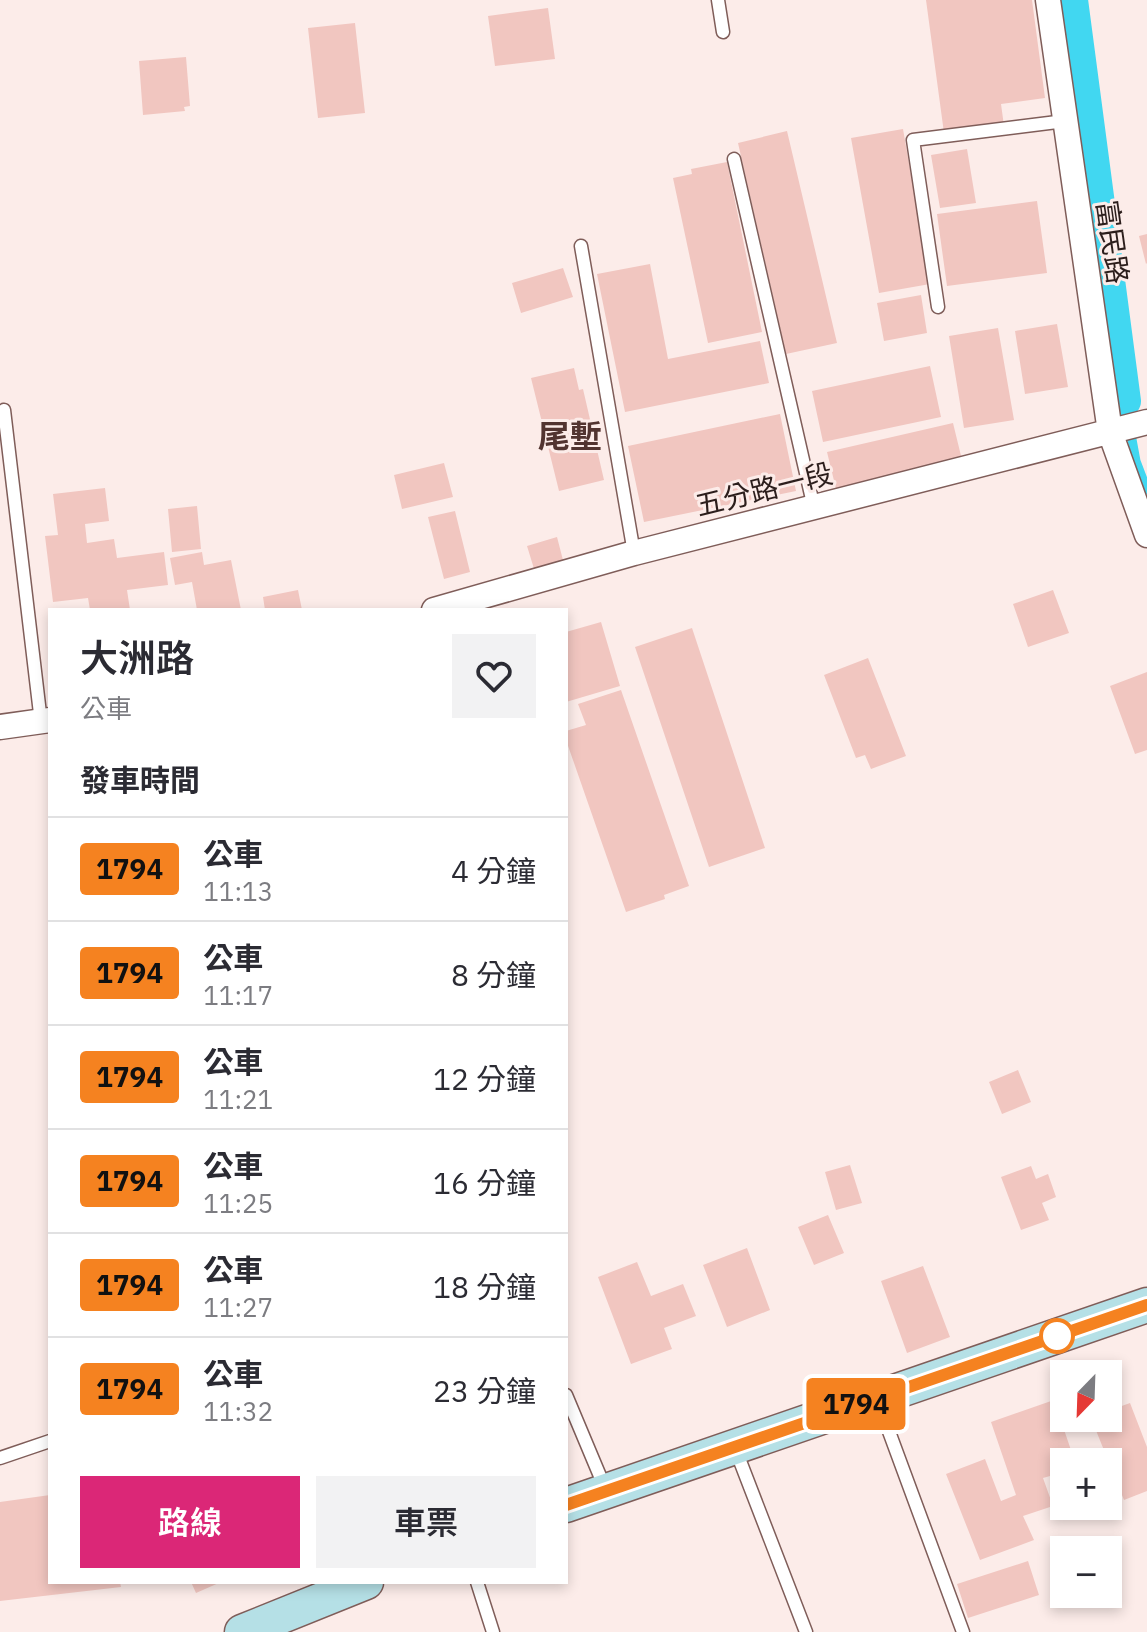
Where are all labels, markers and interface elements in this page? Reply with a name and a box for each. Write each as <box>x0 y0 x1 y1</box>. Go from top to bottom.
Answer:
street label: 富民路 <box>1089 198 1137 286</box>
district label: 尾塹 <box>538 415 602 457</box>
street label: 五分路一段 <box>692 454 836 524</box>
text: 大洲路 <box>80 633 194 682</box>
button: heart <box>452 634 536 718</box>
text: 公車 <box>80 691 132 725</box>
text: 發車時間 <box>80 760 200 799</box>
text: 公車 <box>203 834 263 873</box>
text: 1794 <box>96 850 163 887</box>
text: 4 分鐘 <box>451 851 536 890</box>
text: 11:13 <box>203 874 273 908</box>
text: 公車 <box>203 938 263 977</box>
text: 1794 <box>96 954 163 991</box>
text: 8 分鐘 <box>451 955 536 994</box>
text: 11:17 <box>203 978 273 1012</box>
text: 公車 <box>203 1042 263 1081</box>
text: 1794 <box>96 1058 163 1095</box>
text: 12 分鐘 <box>433 1059 536 1098</box>
text: 11:21 <box>203 1082 273 1116</box>
text: 公車 <box>203 1146 263 1185</box>
text: 1794 <box>96 1162 163 1199</box>
text: 16 分鐘 <box>433 1163 536 1202</box>
text: 11:25 <box>203 1186 273 1220</box>
text: 公車 <box>203 1250 263 1289</box>
text: 1794 <box>96 1266 163 1303</box>
text: 18 分鐘 <box>433 1267 536 1306</box>
text: 11:27 <box>203 1290 273 1324</box>
unlabelled marker <box>1040 1319 1074 1353</box>
text: 公車 <box>203 1354 263 1393</box>
north arrow <box>1050 1360 1122 1432</box>
map controls <box>1050 1360 1122 1608</box>
text: 1794 <box>96 1370 163 1407</box>
text: 23 分鐘 <box>433 1371 536 1410</box>
line badge: 1794 <box>800 1378 912 1430</box>
text: 1794 <box>822 1385 890 1422</box>
text: 11:32 <box>203 1394 273 1428</box>
button: + <box>1050 1448 1122 1520</box>
button: 路線 <box>80 1476 300 1568</box>
button: 車票 <box>316 1476 536 1568</box>
button: − <box>1050 1536 1122 1608</box>

